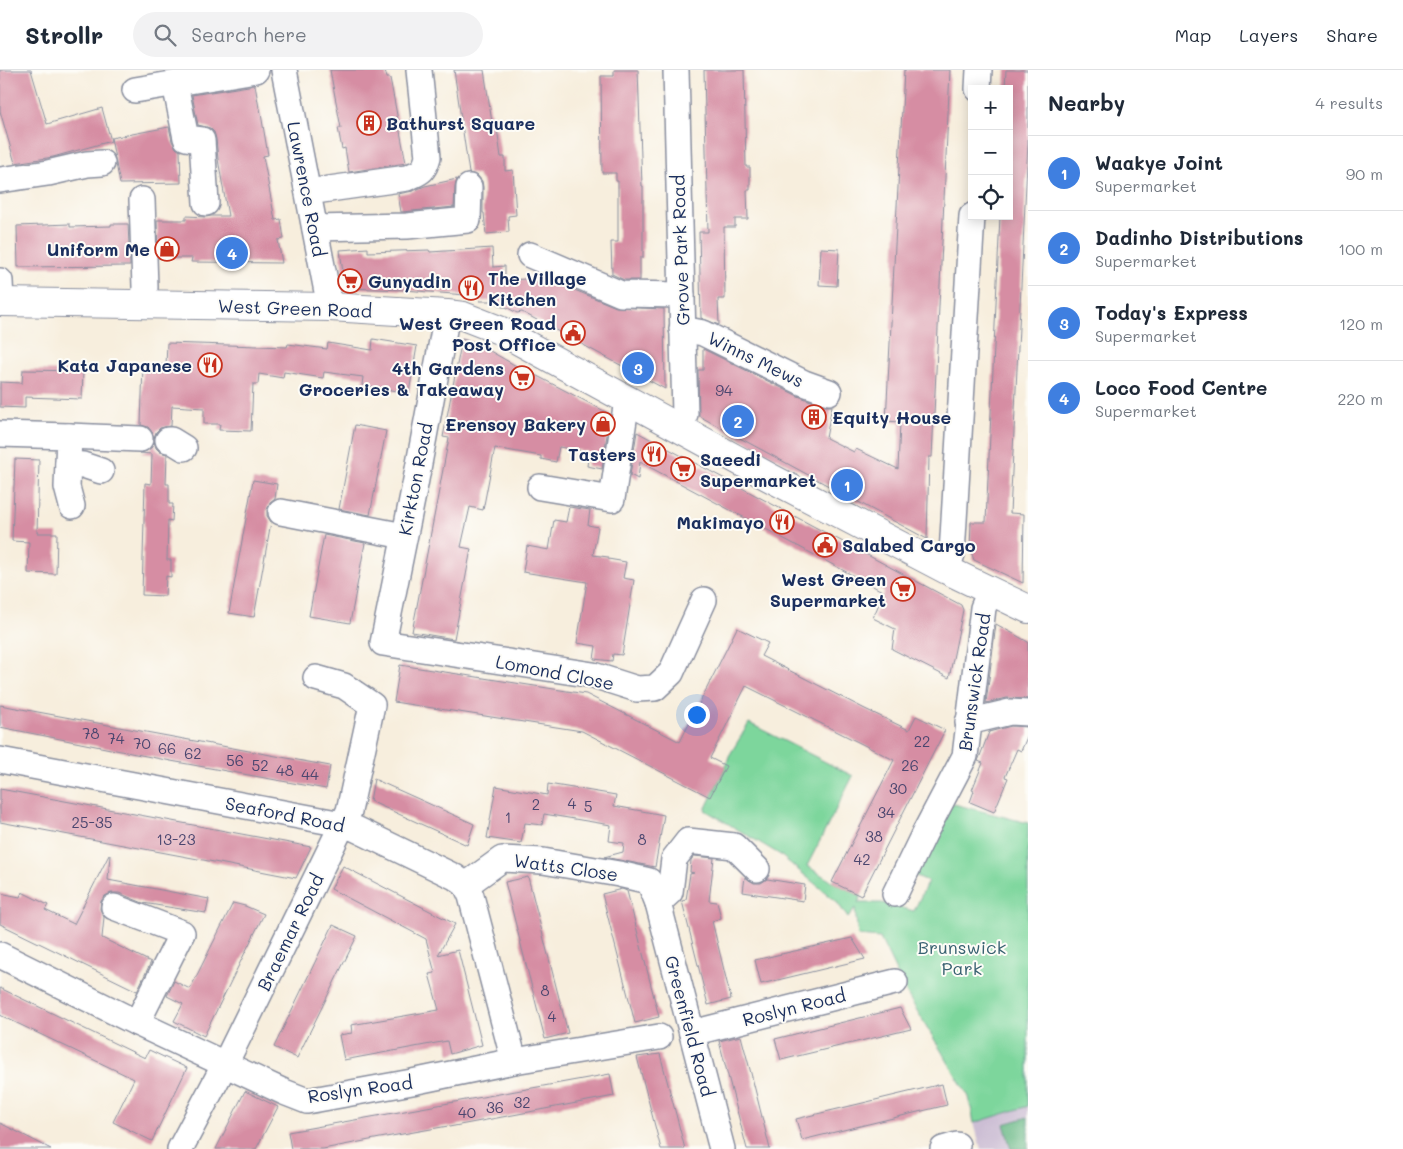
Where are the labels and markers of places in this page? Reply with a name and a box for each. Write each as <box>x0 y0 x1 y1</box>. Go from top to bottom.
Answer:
building icon: Bathurst Square <box>356 110 382 136</box>
place label: Bathurst Square <box>386 111 535 135</box>
pin: 4 <box>216 234 248 272</box>
shop icon: Uniform Me <box>154 236 180 262</box>
place label: Uniform Me <box>47 237 150 261</box>
place label: The Village Kitchen <box>488 266 587 311</box>
supermarket icon: Gunyadin <box>337 268 363 294</box>
place label: Gunyadin <box>368 269 451 293</box>
restaurant icon: The Village Kitchen <box>458 275 484 301</box>
place label: West Green Road Post Office <box>399 311 556 356</box>
public building icon: West Green Road Post Office <box>560 320 586 346</box>
pin: 3 <box>622 349 654 387</box>
restaurant icon: Kata Japanese <box>197 352 223 378</box>
place label: Kata Japanese <box>57 353 192 377</box>
place label: 4th Gardens Groceries & Takeaway <box>299 356 504 401</box>
supermarket icon: 4th Gardens Groceries & Takeaway <box>509 365 535 391</box>
pin: 2 <box>722 402 754 440</box>
building icon: Equity House <box>801 404 827 430</box>
place label: Equity House <box>832 405 952 429</box>
shop icon: Erensoy Bakery <box>590 411 616 437</box>
place label: Erensoy Bakery <box>445 412 586 436</box>
restaurant icon: Tasters <box>641 441 667 467</box>
place label: Tasters <box>568 442 636 466</box>
place label: Saeedi Supermarket <box>700 447 816 492</box>
supermarket icon: Saeedi Supermarket <box>670 456 696 482</box>
pin: 1 <box>831 466 863 504</box>
restaurant icon: Makimayo <box>769 509 795 535</box>
place label: Makimayo <box>677 510 764 534</box>
public building icon: Salabed Cargo <box>812 532 838 558</box>
place label: Salabed Cargo <box>842 533 976 557</box>
place label: West Green Supermarket <box>770 567 886 612</box>
supermarket icon: West Green Supermarket <box>890 576 916 602</box>

